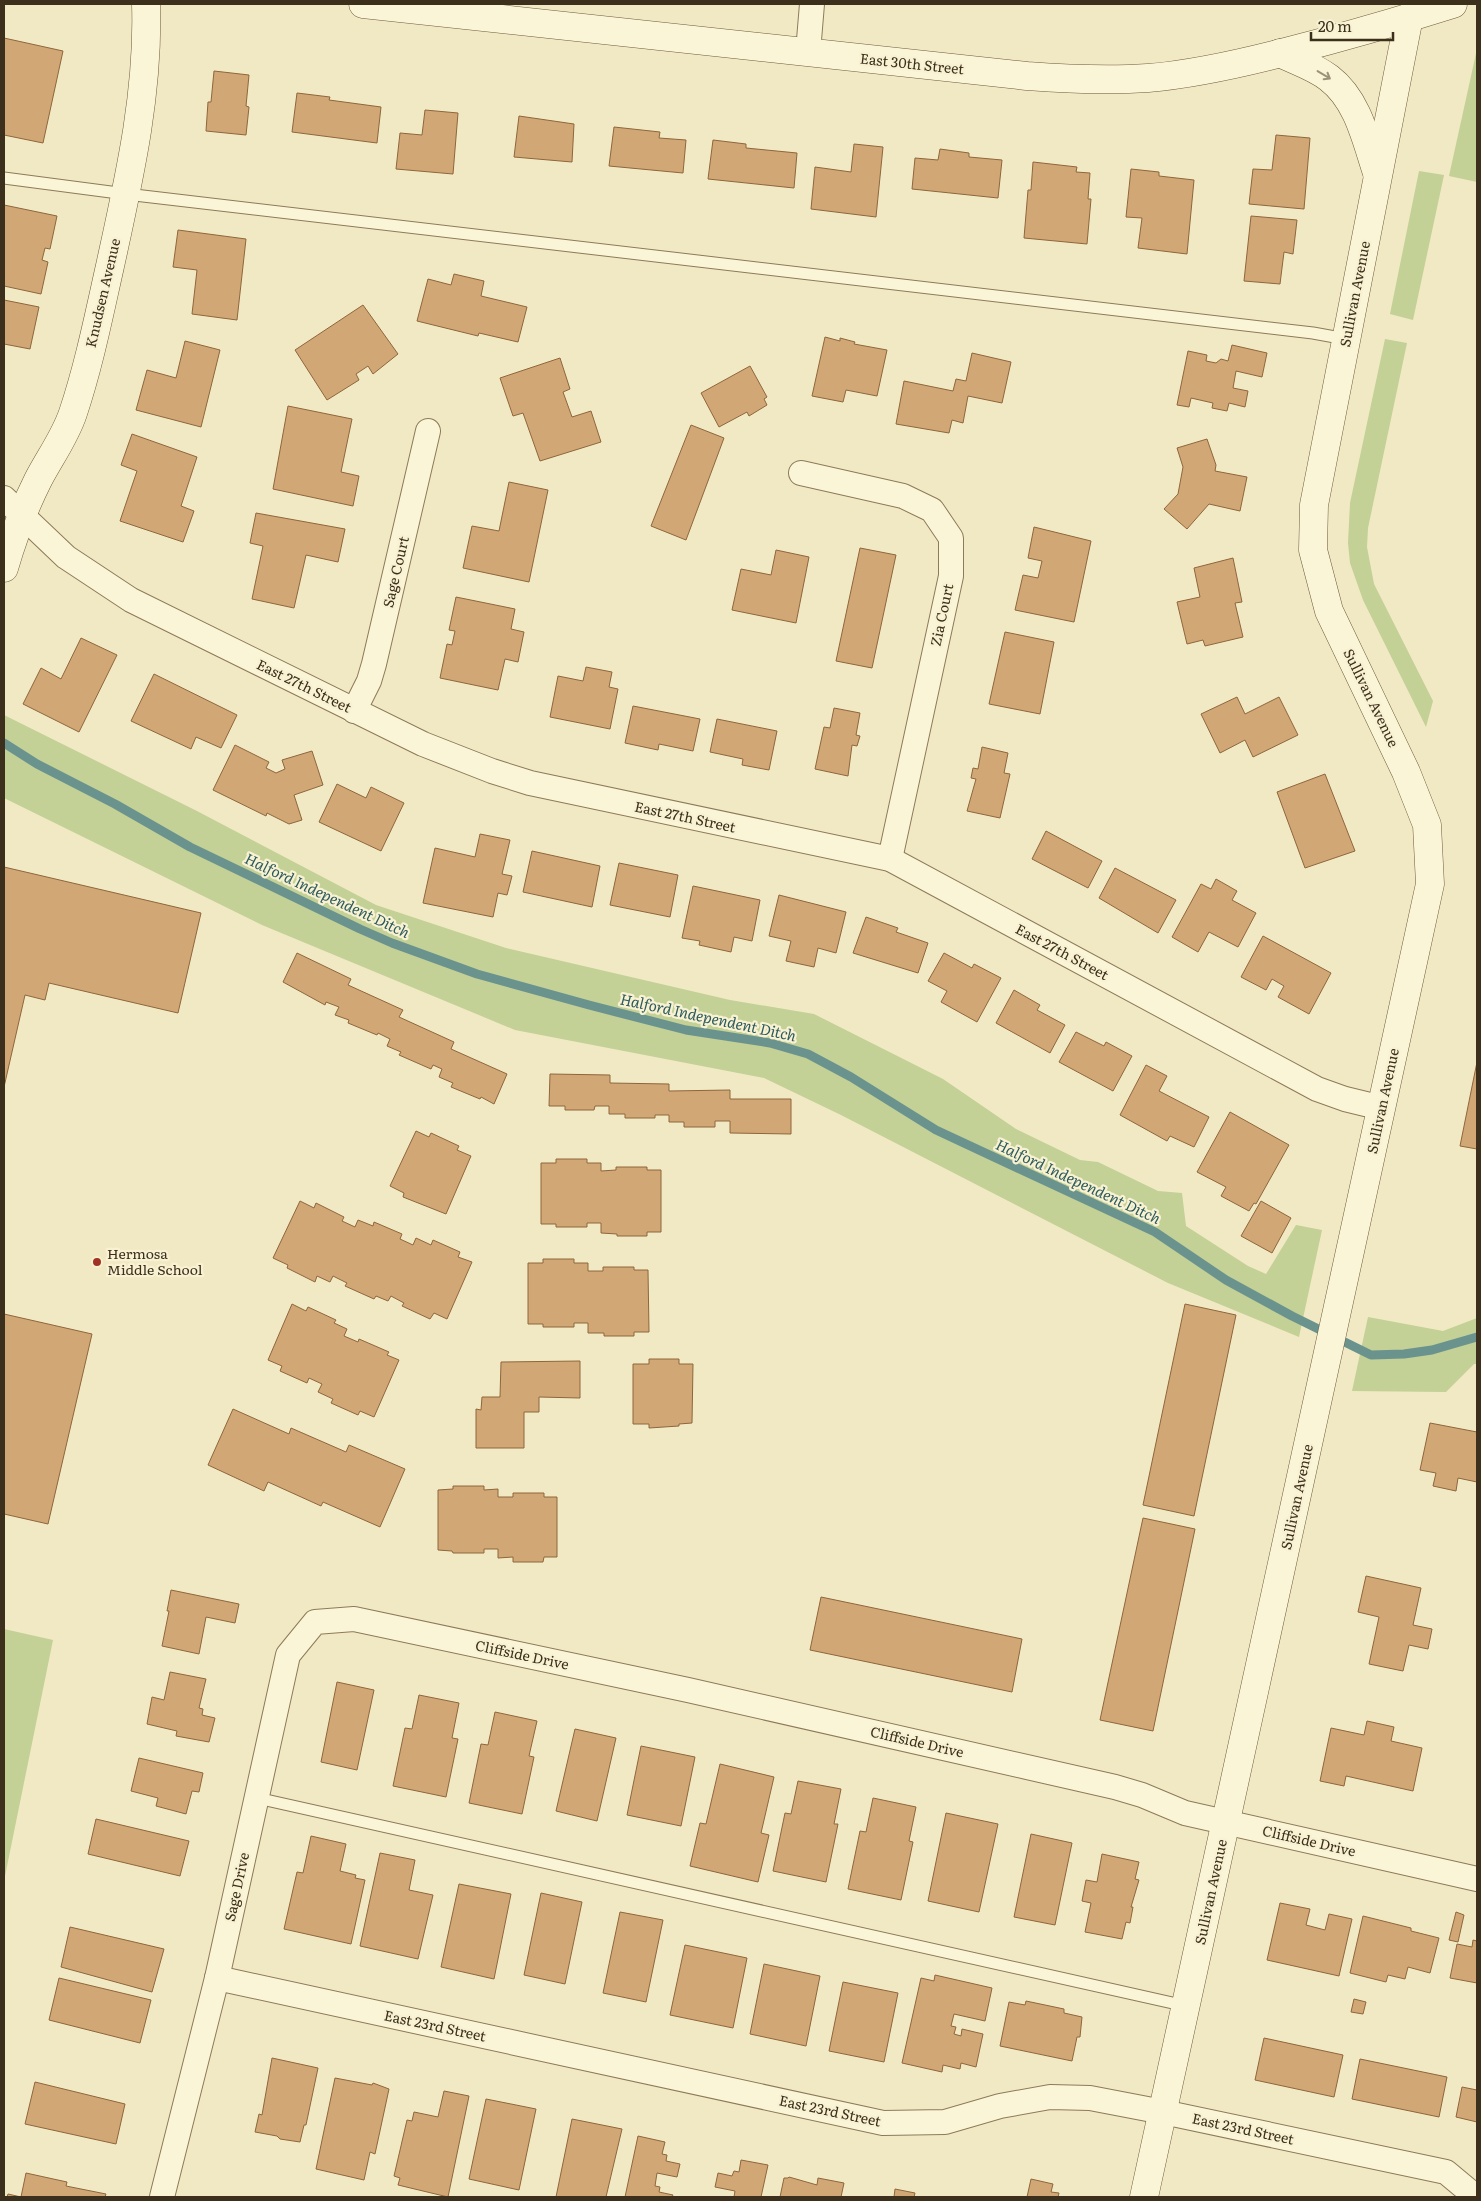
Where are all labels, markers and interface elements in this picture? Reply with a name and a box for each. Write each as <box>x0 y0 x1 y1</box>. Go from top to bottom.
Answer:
scale bar <box>1311 10 1394 42</box>
text: 20 m <box>1318 14 1352 37</box>
street label: East 30th Street <box>859 48 965 78</box>
one-way arrow <box>1316 71 1330 81</box>
street label: Knudsen Avenue <box>80 236 124 349</box>
street label: Sullivan Avenue <box>1334 239 1374 348</box>
street label: Sage Court <box>377 534 413 609</box>
street label: Zia Court <box>925 581 957 648</box>
street label: Sullivan Avenue <box>1339 645 1404 750</box>
street label: East 27th Street <box>254 654 355 717</box>
street label: East 27th Street <box>633 796 738 837</box>
water label: Halford Independent Ditch <box>241 846 414 943</box>
street label: East 27th Street <box>1012 918 1113 984</box>
water label: Halford Independent Ditch <box>618 987 799 1046</box>
street label: Sullivan Avenue <box>1361 1046 1403 1155</box>
water label: Halford Independent Ditch <box>992 1132 1165 1229</box>
place label: Hermosa Middle School <box>107 1243 203 1279</box>
marker: Hermosa Middle School <box>91 1256 103 1268</box>
street label: Sullivan Avenue <box>1275 1442 1317 1551</box>
street label: Cliffside Drive <box>474 1634 571 1674</box>
street label: Cliffside Drive <box>869 1721 966 1761</box>
street label: Cliffside Drive <box>1261 1820 1358 1860</box>
street label: Sullivan Avenue <box>1189 1837 1231 1946</box>
street label: Sage Drive <box>219 1850 253 1923</box>
street label: East 23rd Street <box>382 2004 488 2046</box>
street label: East 23rd Street <box>777 2089 883 2131</box>
street label: East 23rd Street <box>1190 2107 1296 2149</box>

